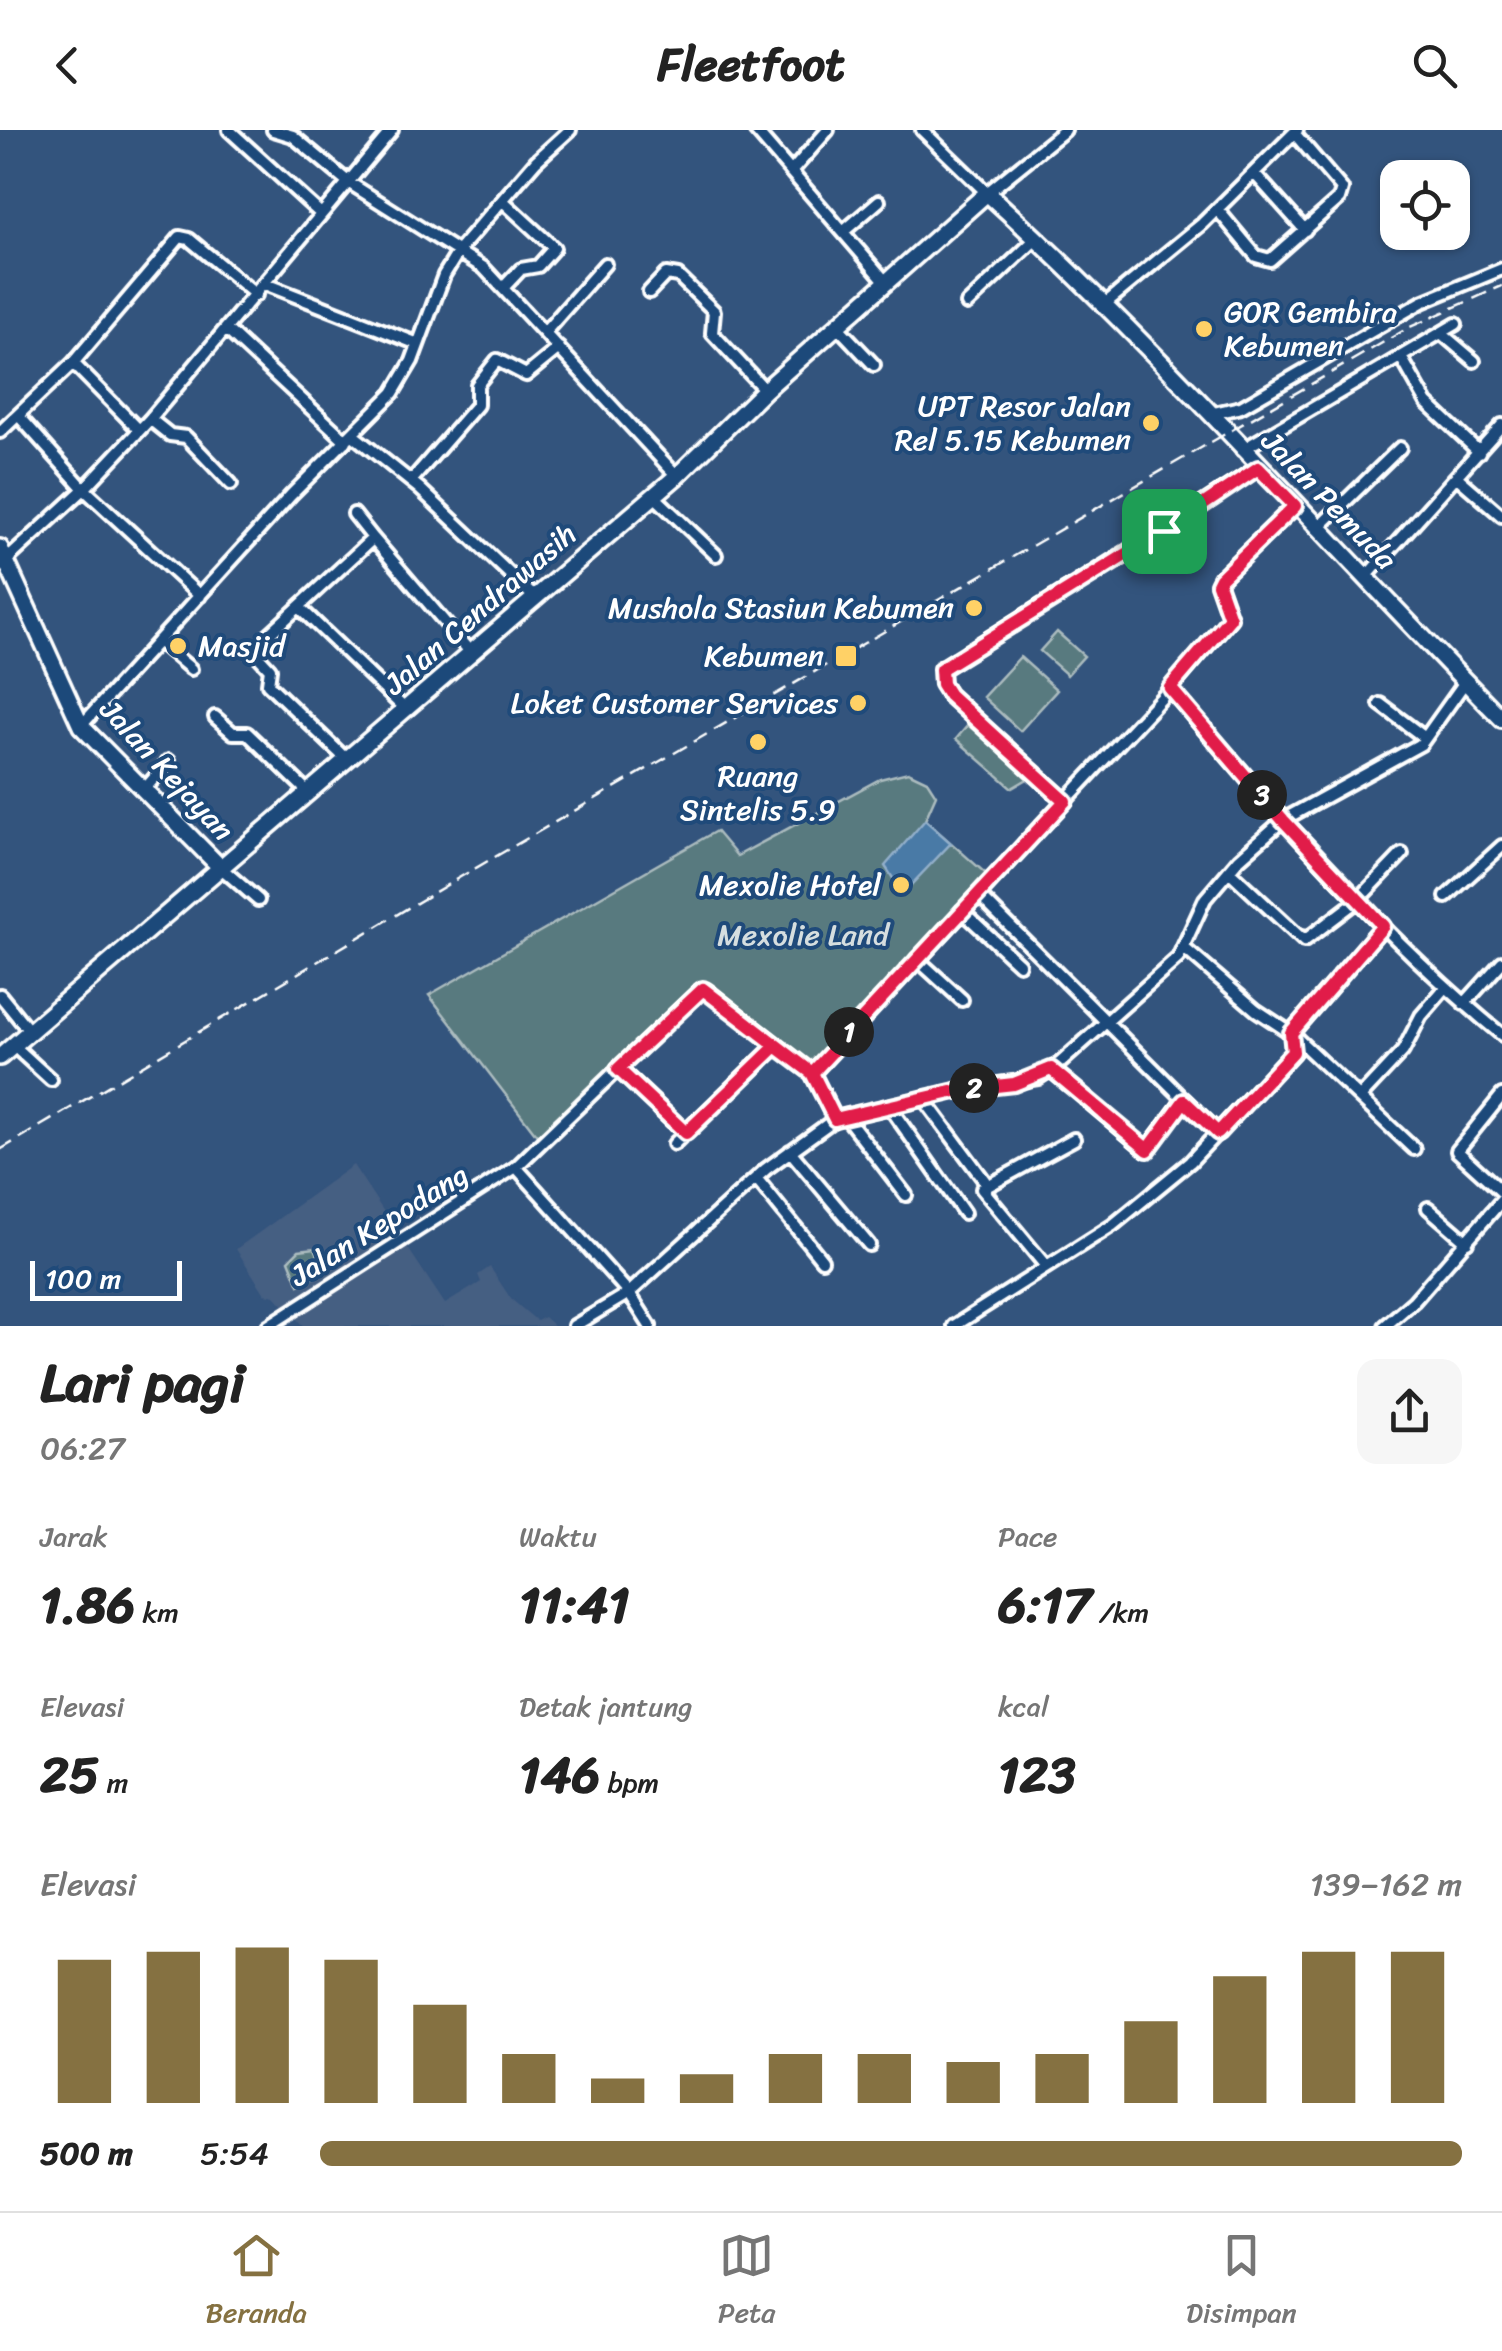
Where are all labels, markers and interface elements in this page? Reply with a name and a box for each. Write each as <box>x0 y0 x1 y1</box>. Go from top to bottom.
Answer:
text: Fleetfoot <box>657 25 845 105</box>
icon: back <box>40 38 95 93</box>
icon: search <box>1407 38 1462 93</box>
map controls <box>1380 160 1470 250</box>
button: locate <box>1380 160 1470 250</box>
place label: GOR Gembira Kebumen <box>1224 285 1397 373</box>
marker: GOR Gembira Kebumen <box>1193 318 1215 340</box>
place label: UPT Resor Jalan Rel 5.15 Kebumen <box>895 379 1131 467</box>
marker: UPT Resor Jalan Rel 5.15 Kebumen <box>1140 412 1162 434</box>
street label: Jalan Pemuda <box>1247 416 1411 584</box>
pin <box>1122 489 1207 574</box>
icon: arrive <box>1137 504 1192 559</box>
street label: Jalan Cendrawasih <box>370 509 589 710</box>
place label: Mushola Stasiun Kebumen <box>608 581 954 635</box>
marker: Mushola Stasiun Kebumen <box>963 597 985 619</box>
place label: Masjid <box>198 619 287 673</box>
place label: Kebumen <box>704 629 824 683</box>
marker: Masjid <box>167 635 189 657</box>
marker: Kebumen <box>833 643 859 669</box>
place label: Loket Customer Services <box>511 676 838 730</box>
street label: Jalan Kejayan <box>85 685 248 854</box>
marker: Loket Customer Services <box>847 692 869 714</box>
marker: Ruang Sintelis 5.9 <box>747 731 769 753</box>
place label: Ruang Sintelis 5.9 <box>680 749 836 837</box>
pin: 3 <box>1237 770 1287 820</box>
text: 3 <box>1254 770 1270 819</box>
place label: Mexolie Hotel <box>699 858 882 912</box>
marker: Mexolie Hotel <box>890 874 912 896</box>
park label: Mexolie Land <box>717 908 891 962</box>
pin: 1 <box>824 1007 874 1057</box>
text: 1 <box>843 1007 855 1056</box>
pin: 2 <box>949 1063 999 1113</box>
text: 2 <box>966 1063 982 1112</box>
street label: Jalan Kepodang <box>278 1148 479 1302</box>
text: 100 m <box>45 1254 121 1303</box>
scale bar <box>30 1256 182 1300</box>
text: Lari pagi <box>40 1334 245 1431</box>
button: share <box>1357 1359 1462 1464</box>
text: 06:27 <box>40 1420 125 1477</box>
text: Jarak <box>40 1512 108 1561</box>
text: Waktu <box>519 1512 597 1561</box>
text: Pace <box>998 1512 1057 1561</box>
text: 1.86 <box>40 1561 135 1650</box>
text: 11:41 <box>519 1561 630 1650</box>
text: 6:17 <box>998 1561 1092 1650</box>
text: km <box>135 1588 179 1637</box>
text: /km <box>1092 1588 1149 1637</box>
text: Elevasi <box>40 1682 124 1731</box>
text: Detak jantung <box>519 1682 693 1731</box>
text: kcal <box>998 1682 1049 1731</box>
text: 25 <box>40 1731 99 1820</box>
text: 146 <box>519 1731 600 1820</box>
text: 123 <box>998 1731 1076 1820</box>
text: m <box>99 1758 128 1807</box>
text: bpm <box>600 1758 659 1807</box>
text: Elevasi <box>40 1856 136 1913</box>
text: 139–162 m <box>1310 1856 1462 1913</box>
text: 500 m <box>40 2125 133 2182</box>
text: 5:54 <box>200 2125 269 2182</box>
tab: Beranda <box>205 2228 307 2337</box>
tab: Peta <box>718 2228 775 2337</box>
tab: Disimpan <box>1186 2228 1297 2337</box>

